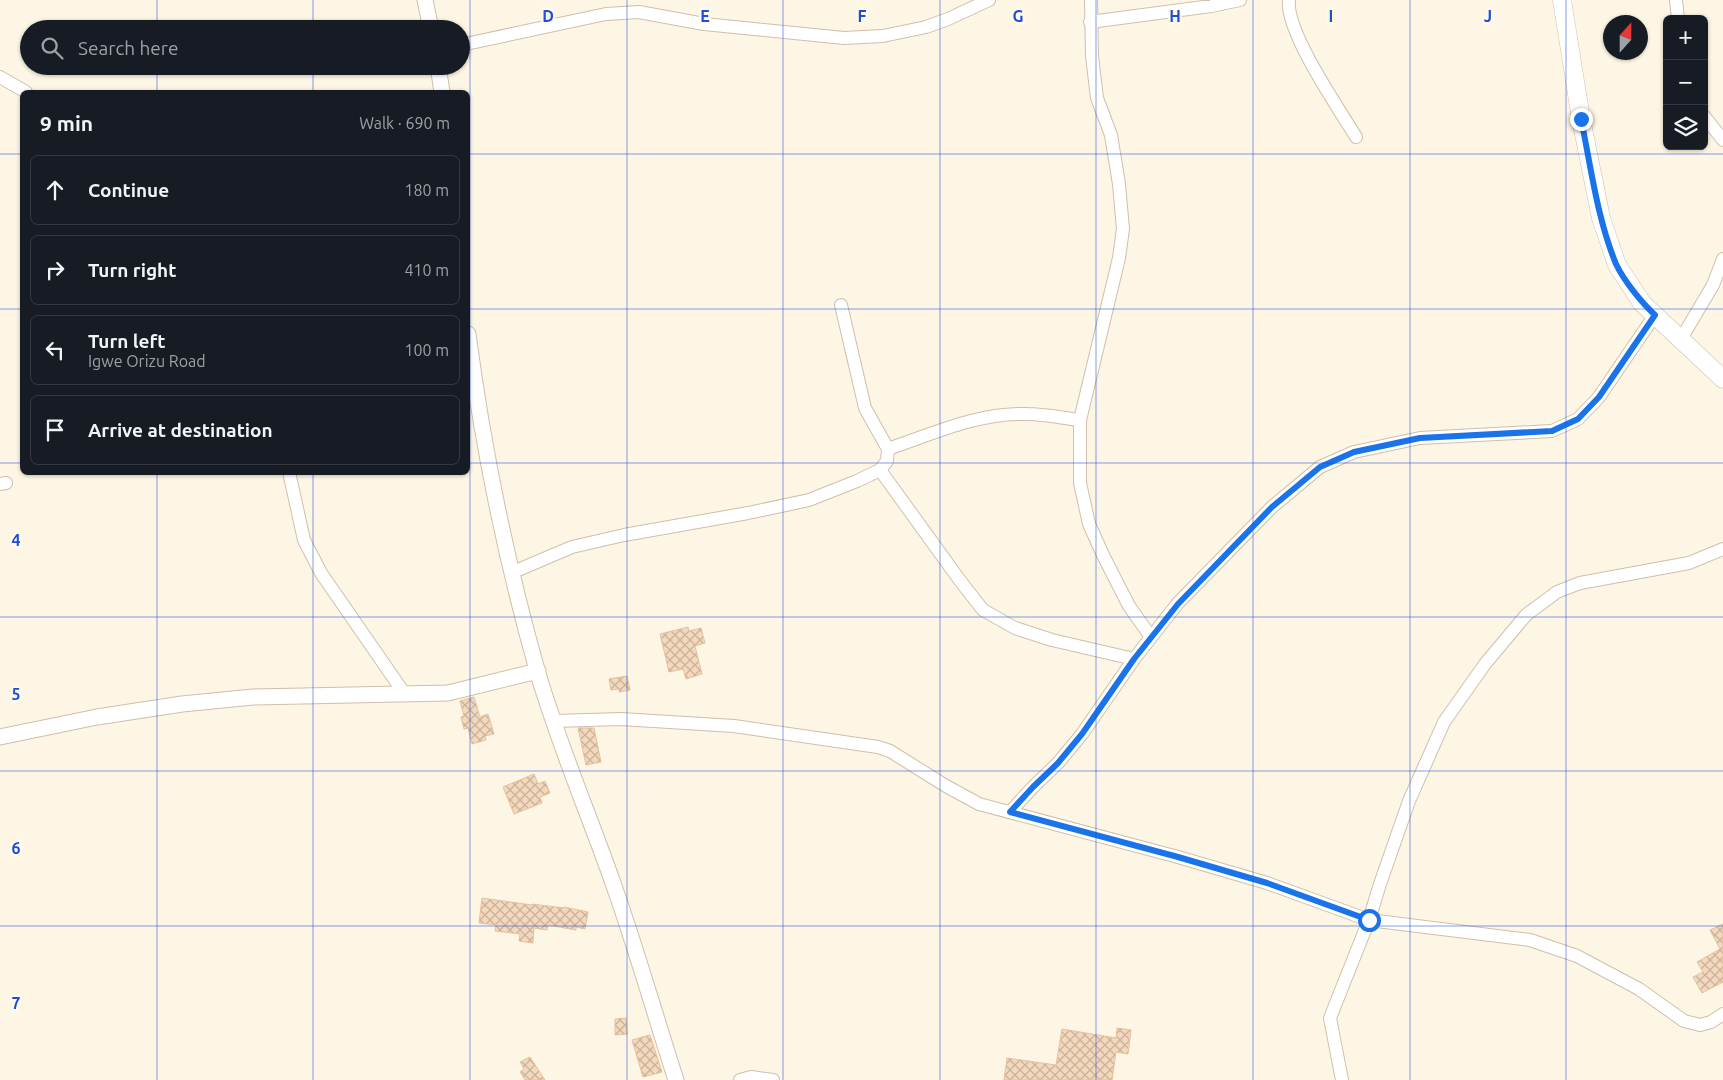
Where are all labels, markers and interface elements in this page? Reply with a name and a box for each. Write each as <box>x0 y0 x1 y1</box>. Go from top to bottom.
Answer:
text: D <box>542 7 554 25</box>
text: E <box>700 7 710 25</box>
text: F <box>858 7 867 25</box>
text: G <box>1012 7 1024 25</box>
text: H <box>1169 7 1181 25</box>
text: I <box>1329 7 1333 25</box>
text: J <box>1484 7 1492 25</box>
north arrow <box>1603 15 1648 60</box>
map controls <box>1663 15 1708 150</box>
button: + <box>1663 15 1708 60</box>
search box <box>20 20 470 75</box>
icon: search <box>38 34 66 62</box>
text: Search here <box>78 37 178 59</box>
button: − <box>1663 60 1708 105</box>
button: layers <box>1663 105 1708 150</box>
route end <box>1570 108 1593 131</box>
text: 9 min <box>40 111 93 135</box>
text: Walk · 690 m <box>359 114 450 132</box>
icon: ahead <box>41 176 69 204</box>
text: Continue <box>88 179 169 201</box>
text: 180 m <box>404 181 449 199</box>
icon: right <box>41 256 69 284</box>
text: Turn right <box>88 259 176 281</box>
text: 410 m <box>404 261 449 279</box>
text: Turn left <box>88 330 166 352</box>
icon: left <box>41 336 69 364</box>
text: 100 m <box>404 341 449 359</box>
text: Igwe Orizu Road <box>88 352 206 370</box>
icon: arrive <box>41 416 69 444</box>
text: Arrive at destination <box>88 419 273 441</box>
text: 4 <box>11 531 21 549</box>
text: 5 <box>11 685 21 703</box>
text: 6 <box>11 839 21 857</box>
route start <box>1358 909 1381 932</box>
text: 7 <box>11 994 21 1012</box>

